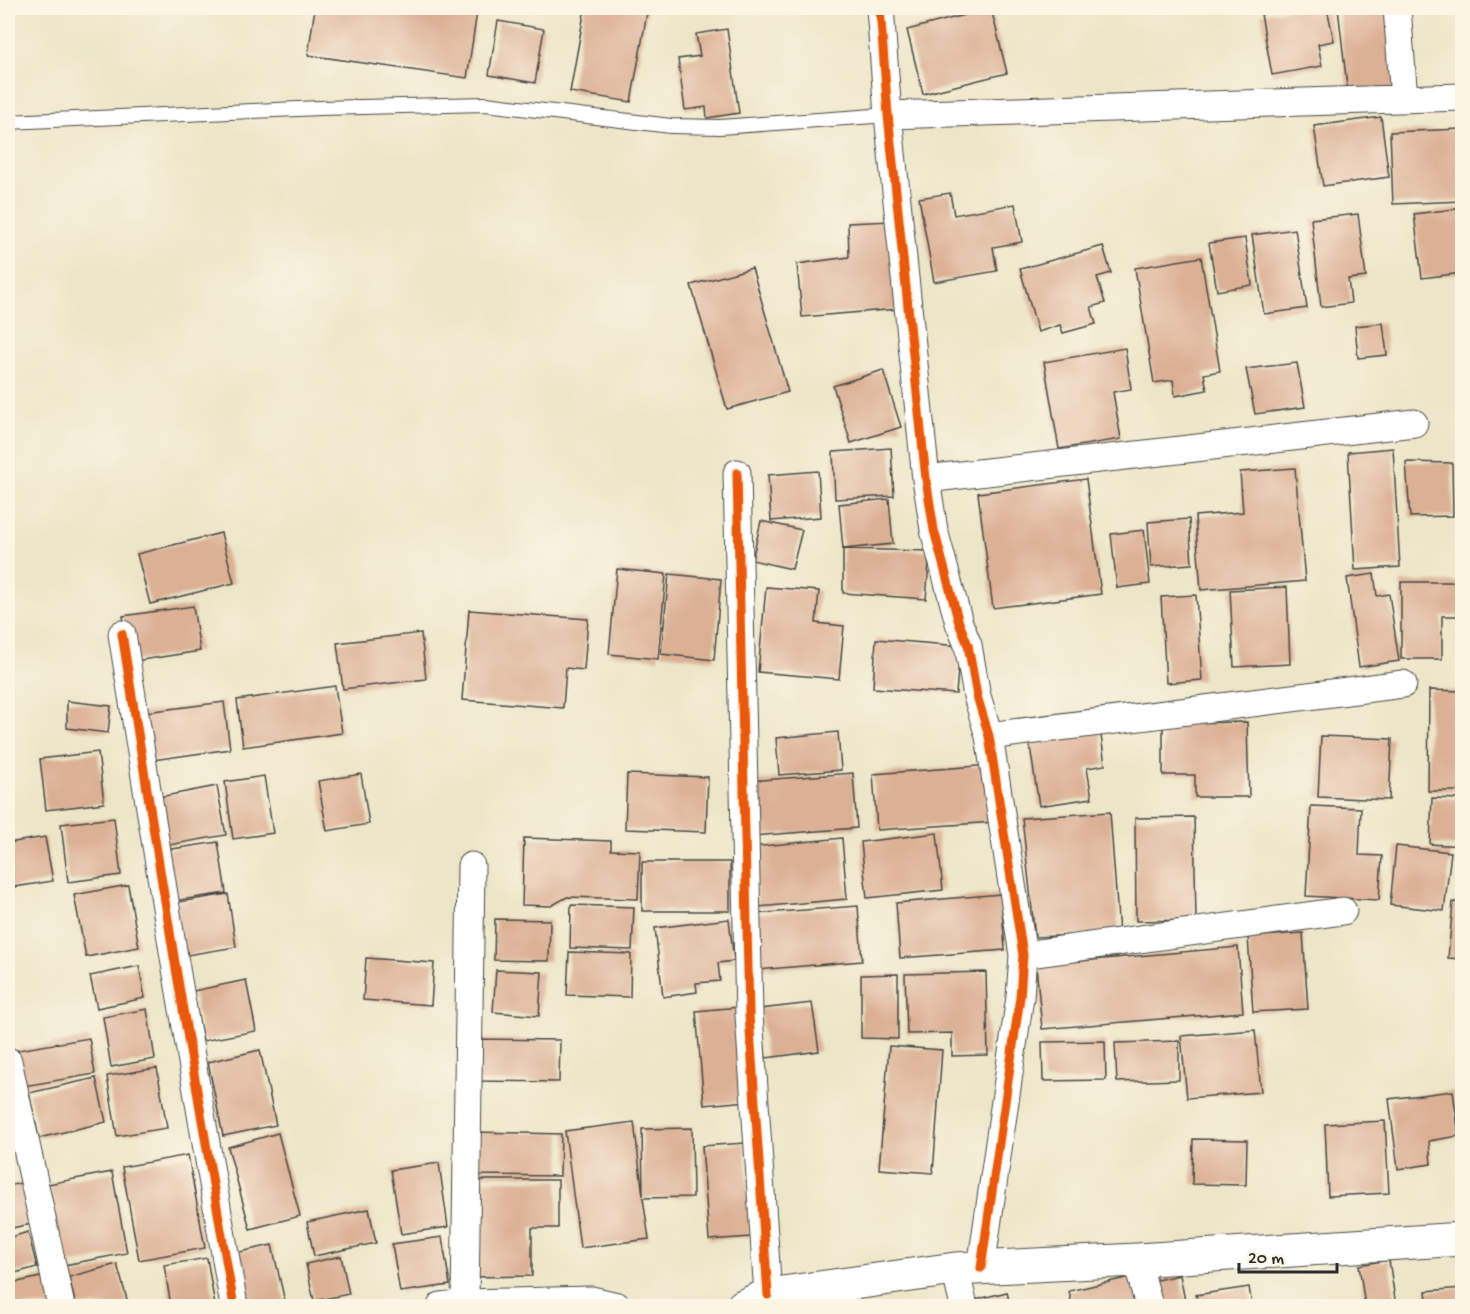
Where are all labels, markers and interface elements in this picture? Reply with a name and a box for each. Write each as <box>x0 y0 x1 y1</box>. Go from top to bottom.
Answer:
scale bar <box>1239 1236 1336 1274</box>
text: 20 m <box>1248 1249 1284 1270</box>

